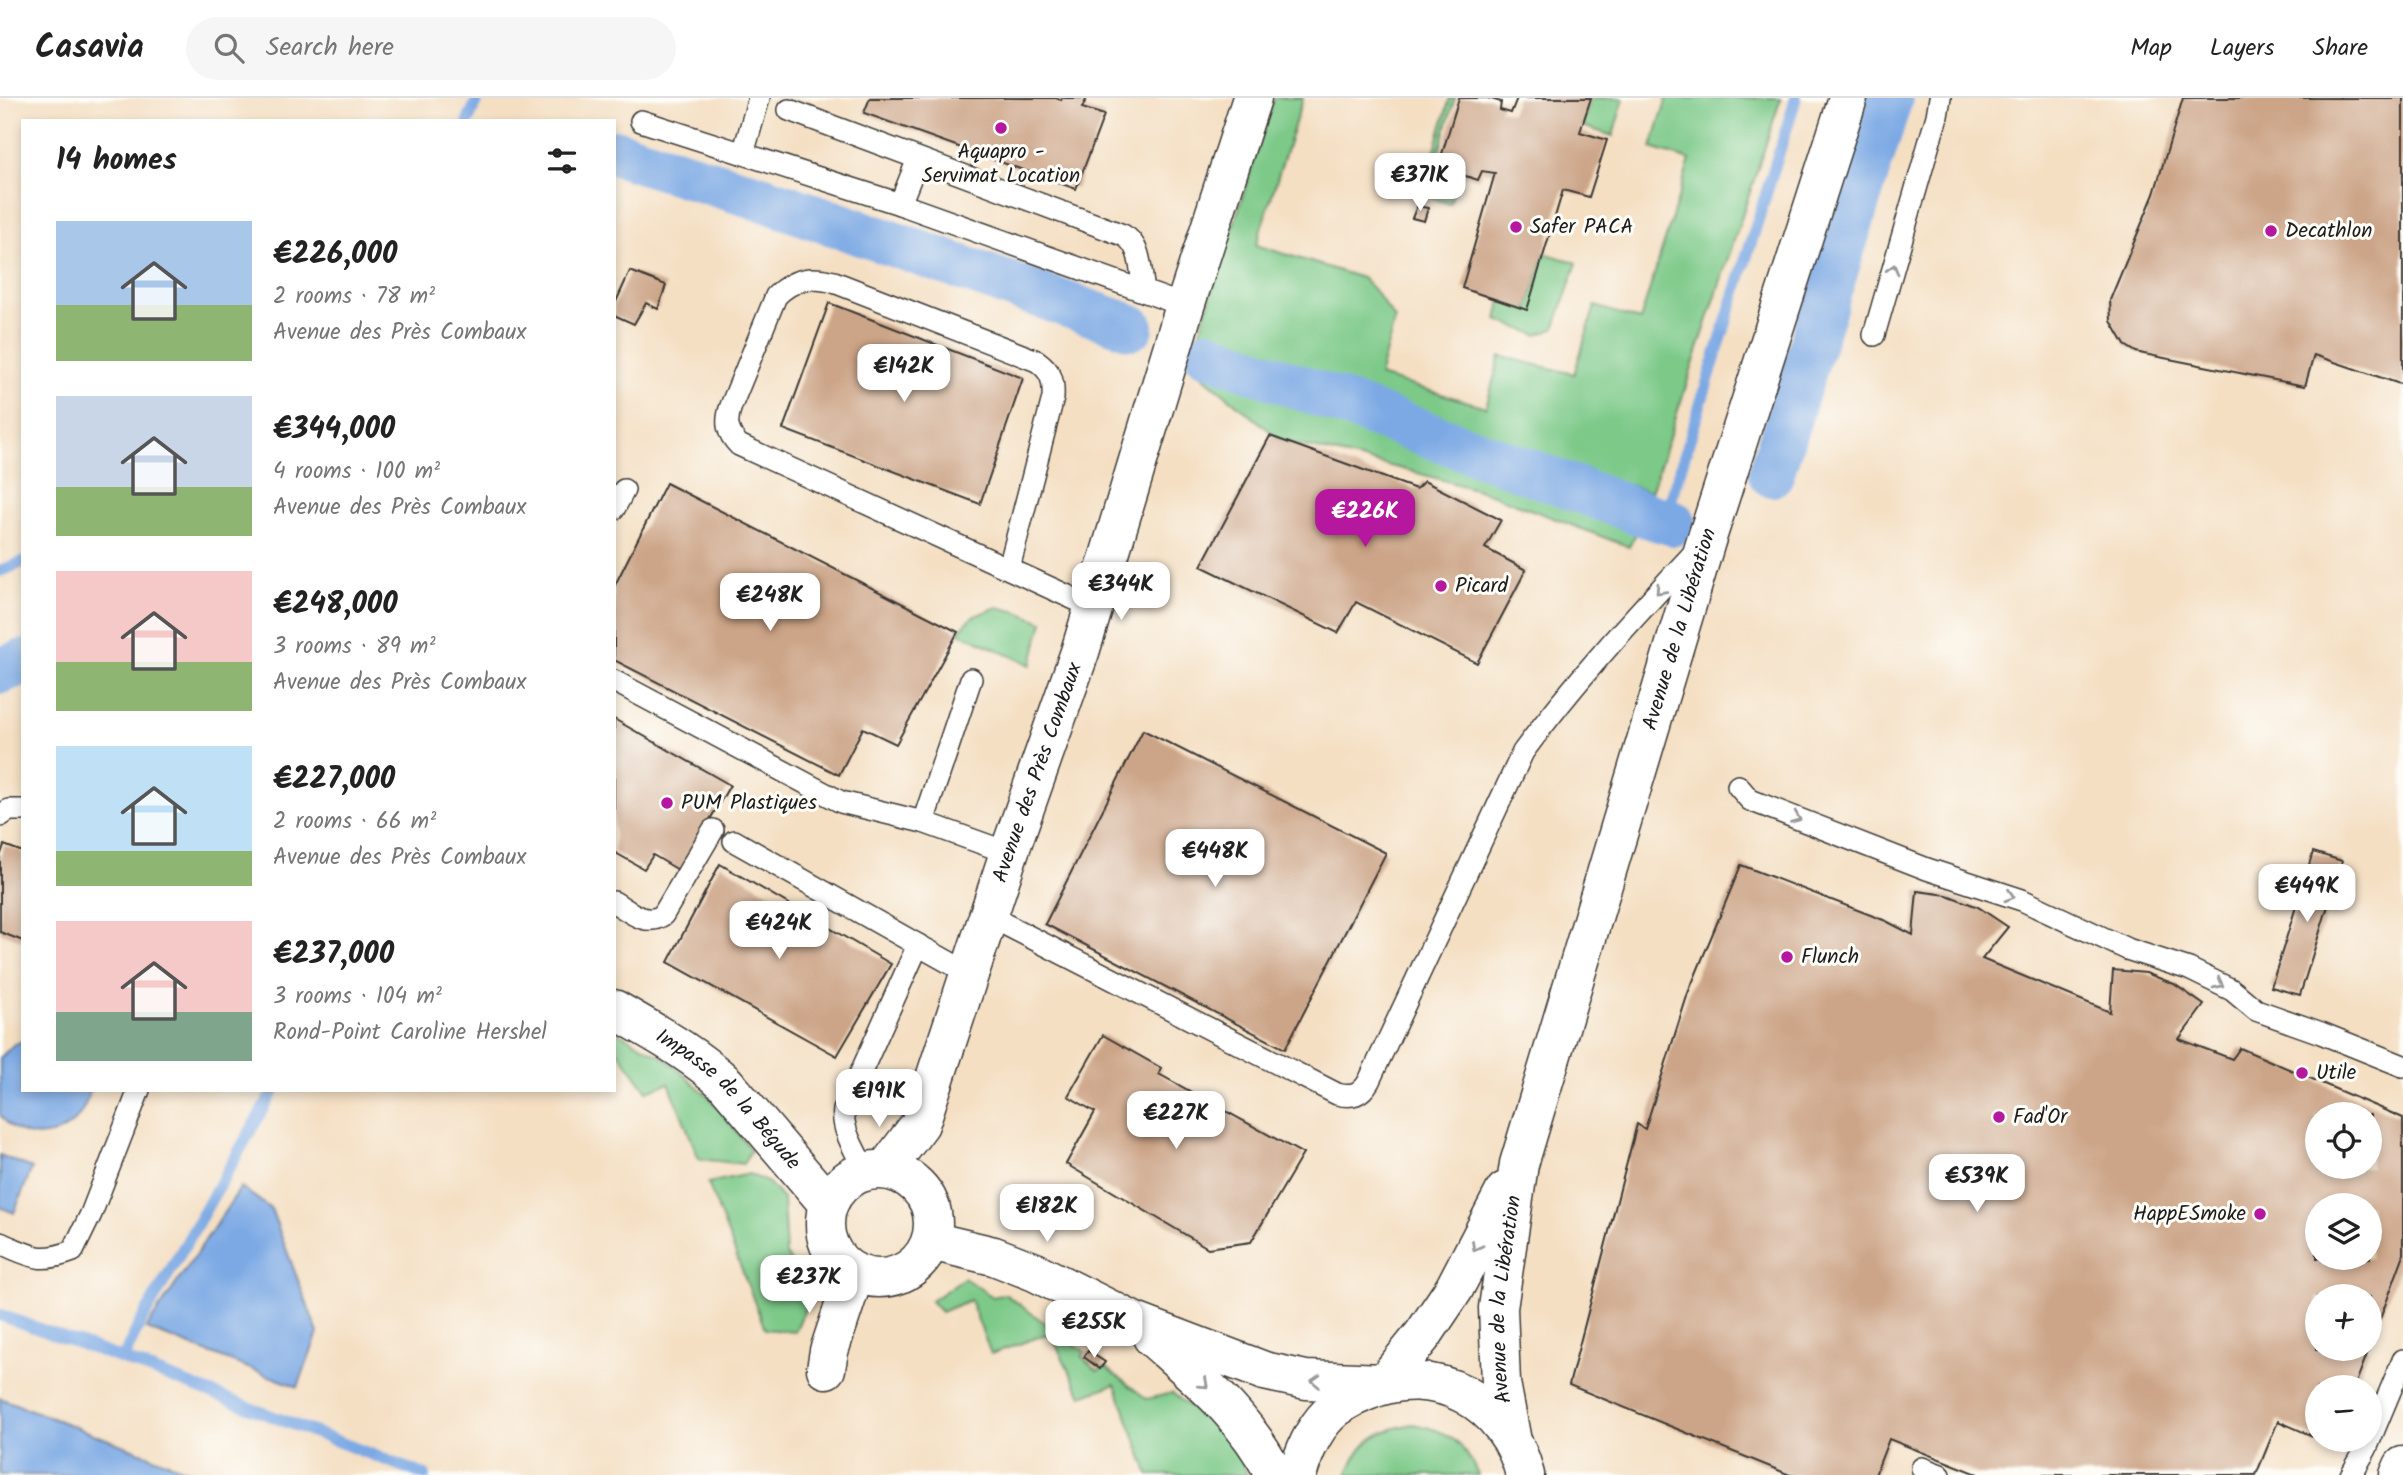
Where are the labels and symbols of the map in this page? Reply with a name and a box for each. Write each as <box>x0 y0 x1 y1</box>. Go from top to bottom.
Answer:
marker: Aquapro - Servimat Location <box>993 120 1009 136</box>
place label: Aquapro - Servimat Location <box>922 136 1080 193</box>
pin: €371K <box>1371 153 1469 213</box>
place label: Safer PACA <box>1530 211 1633 244</box>
place label: Decathlon <box>2285 215 2372 248</box>
marker: Safer PACA <box>1508 219 1524 235</box>
marker: Decathlon <box>2263 223 2279 239</box>
one-way arrow <box>1884 263 1899 275</box>
pin: €142K <box>855 344 953 404</box>
pin: €226K <box>1316 490 1414 549</box>
street label: Avenue de la Libération <box>1634 524 1726 734</box>
pin: €344K <box>1072 562 1170 622</box>
place label: Picard <box>1455 570 1509 603</box>
pin: €248K <box>721 574 819 633</box>
marker: Picard <box>1433 578 1449 594</box>
one-way arrow <box>1655 582 1668 595</box>
street label: Avenue des Près Combaux <box>984 657 1092 887</box>
place label: PUM Plastiques <box>681 787 817 820</box>
marker: PUM Plastiques <box>659 795 675 811</box>
one-way arrow <box>1790 810 1802 824</box>
pin: €448K <box>1166 830 1264 889</box>
pin: €449K <box>2258 864 2356 924</box>
one-way arrow <box>2003 888 2016 902</box>
pin: €424K <box>730 902 828 961</box>
place label: Flunch <box>1801 941 1859 974</box>
marker: Flunch <box>1779 949 1795 965</box>
one-way arrow <box>2212 975 2224 989</box>
street label: Impasse de la Bégude <box>649 1020 809 1178</box>
place label: Utile <box>2316 1057 2357 1090</box>
marker: Utile <box>2294 1065 2310 1081</box>
pin: €191K <box>830 1070 928 1129</box>
pin: €227K <box>1127 1091 1225 1151</box>
place label: Fad'Or <box>2013 1101 2068 1134</box>
marker: Fad'Or <box>1991 1109 2007 1125</box>
pin: €539K <box>1928 1154 2026 1214</box>
pin: €182K <box>998 1184 1096 1244</box>
street label: Avenue de la Libération <box>1481 1193 1531 1406</box>
place label: HappESmoke <box>2133 1198 2247 1231</box>
marker: HappESmoke <box>2252 1206 2268 1222</box>
one-way arrow <box>1471 1239 1484 1251</box>
pin: €237K <box>760 1256 858 1315</box>
pin: €255K <box>1045 1300 1143 1360</box>
one-way arrow <box>1310 1373 1321 1388</box>
one-way arrow <box>1196 1375 1209 1388</box>

